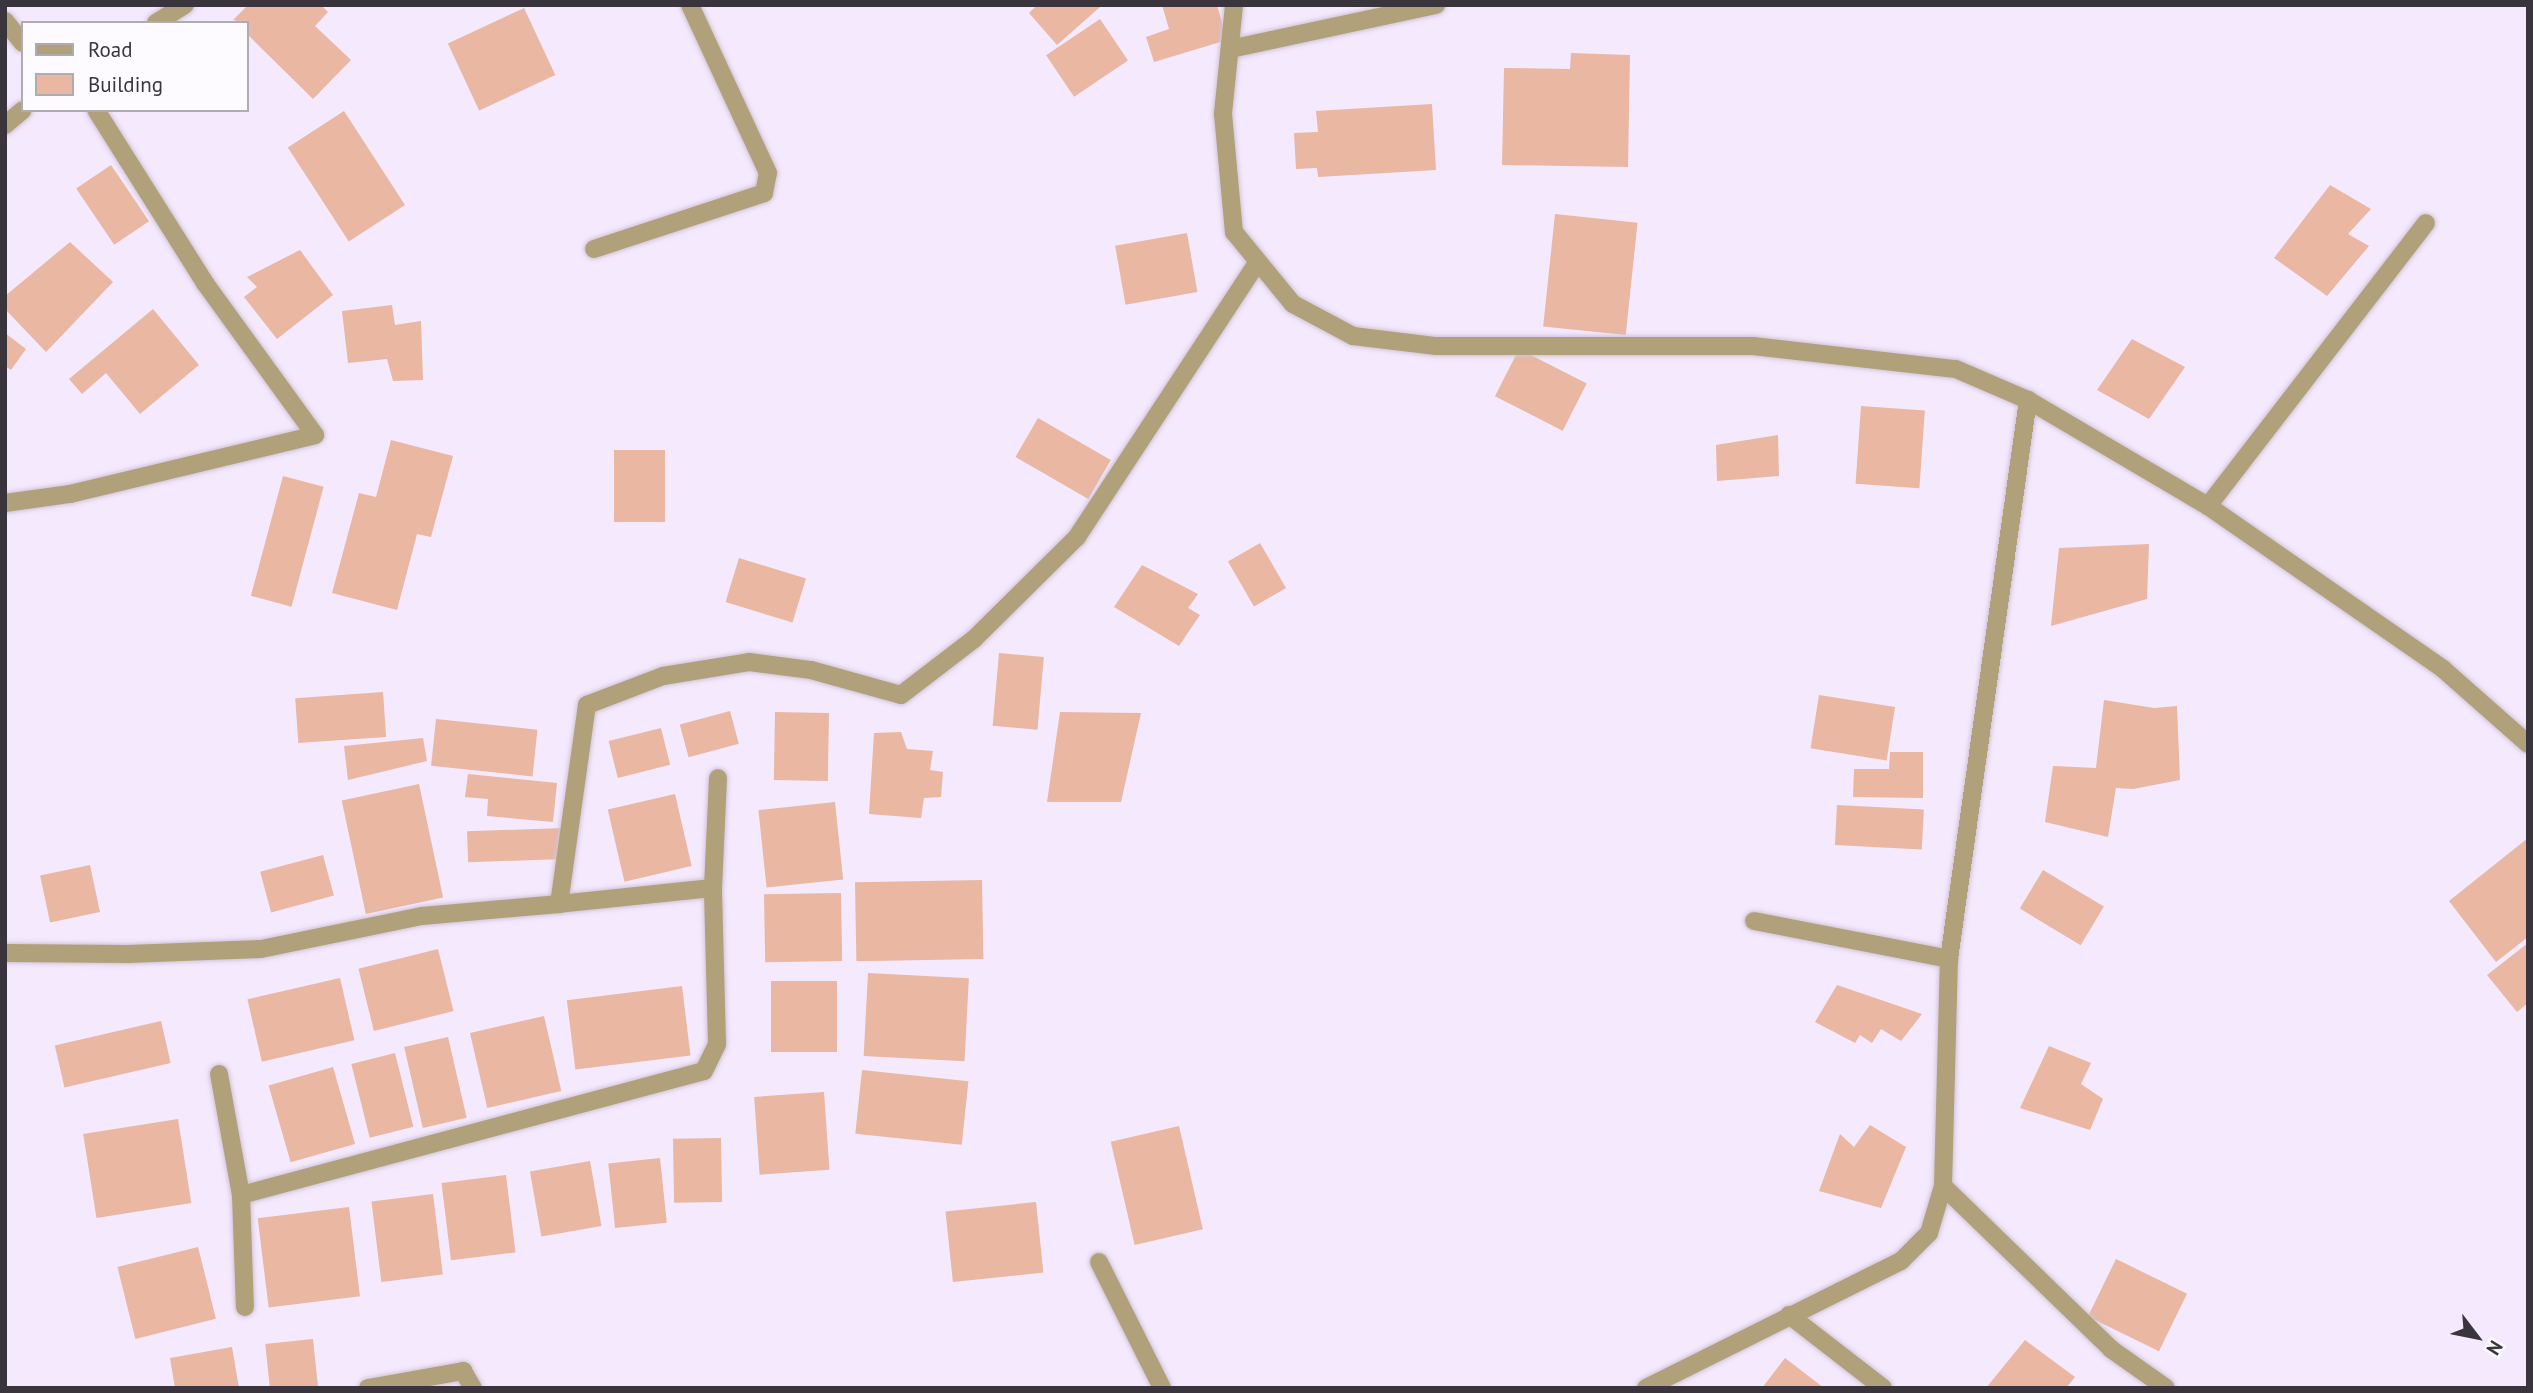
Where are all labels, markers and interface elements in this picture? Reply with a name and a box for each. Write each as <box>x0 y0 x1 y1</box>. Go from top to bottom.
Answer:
legend <box>21 21 248 112</box>
text: Road <box>88 36 132 63</box>
text: Building <box>88 71 163 98</box>
north arrow <box>2442 1302 2512 1372</box>
text: N <box>2481 1336 2508 1360</box>

